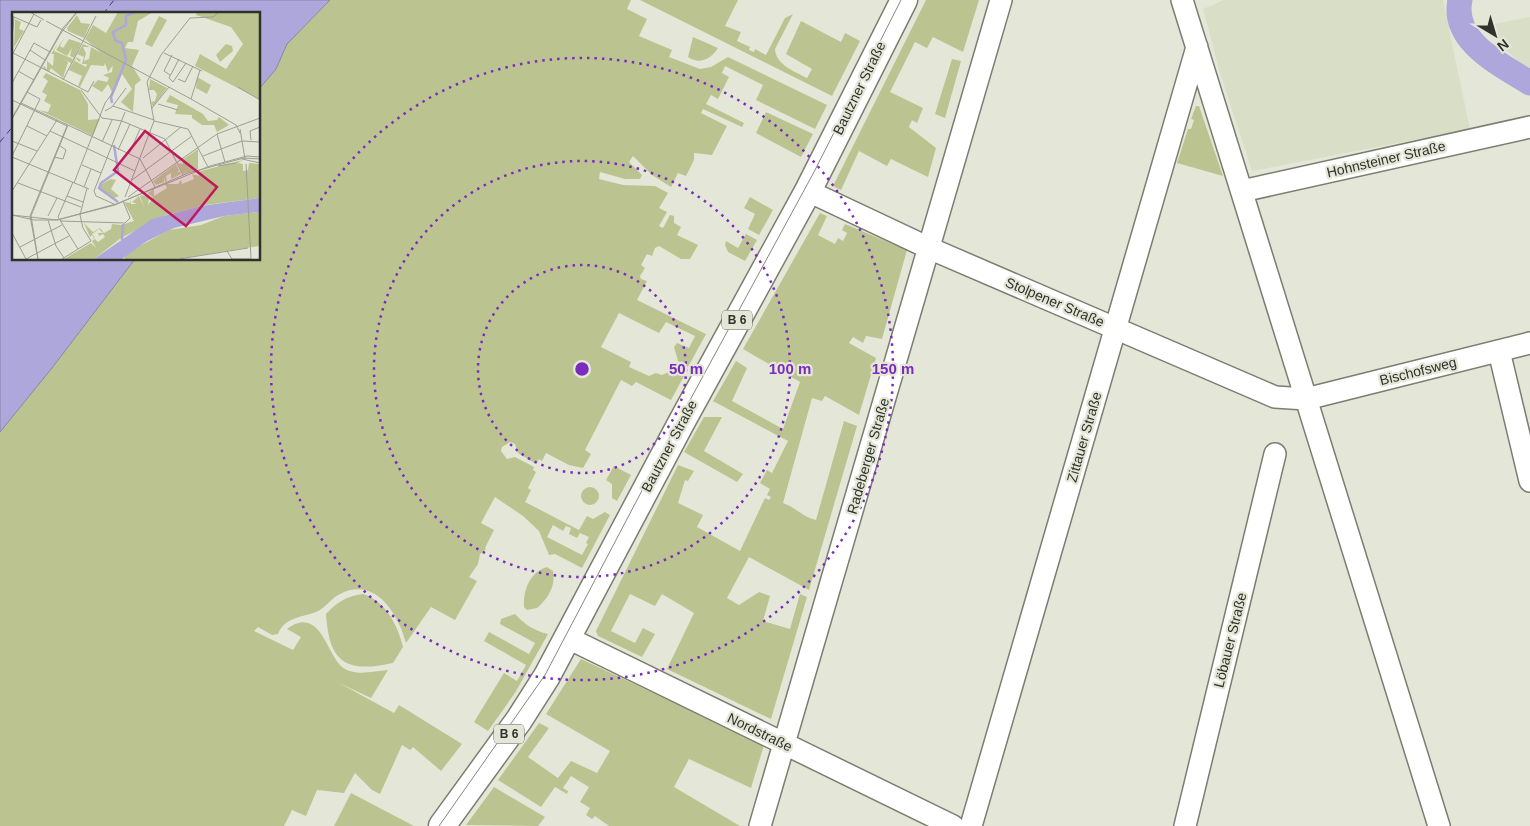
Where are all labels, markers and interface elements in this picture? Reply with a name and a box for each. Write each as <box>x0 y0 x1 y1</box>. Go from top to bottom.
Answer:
north arrow <box>1470 10 1520 60</box>
inset map <box>12 12 260 260</box>
text: N <box>1494 36 1512 55</box>
street label: Bautzner Straße <box>829 38 889 137</box>
street label: Hohnsteiner Straße <box>1325 138 1447 180</box>
street label: Stolpener Straße <box>1003 274 1107 330</box>
road number: B 6 <box>722 310 752 330</box>
street label: Bischofsweg <box>1378 354 1458 388</box>
centre of rings <box>573 360 591 378</box>
text: 50 m <box>669 360 703 377</box>
text: 100 m <box>769 360 811 377</box>
text: 150 m <box>872 360 914 377</box>
street label: Zittauer Straße <box>1063 390 1105 484</box>
street label: Radeberger Straße <box>844 396 892 516</box>
street label: Bautzner Straße <box>638 397 700 495</box>
street label: Löbauer Straße <box>1210 591 1250 689</box>
street label: Nordstraße <box>725 709 795 755</box>
road number: B 6 <box>494 724 524 744</box>

